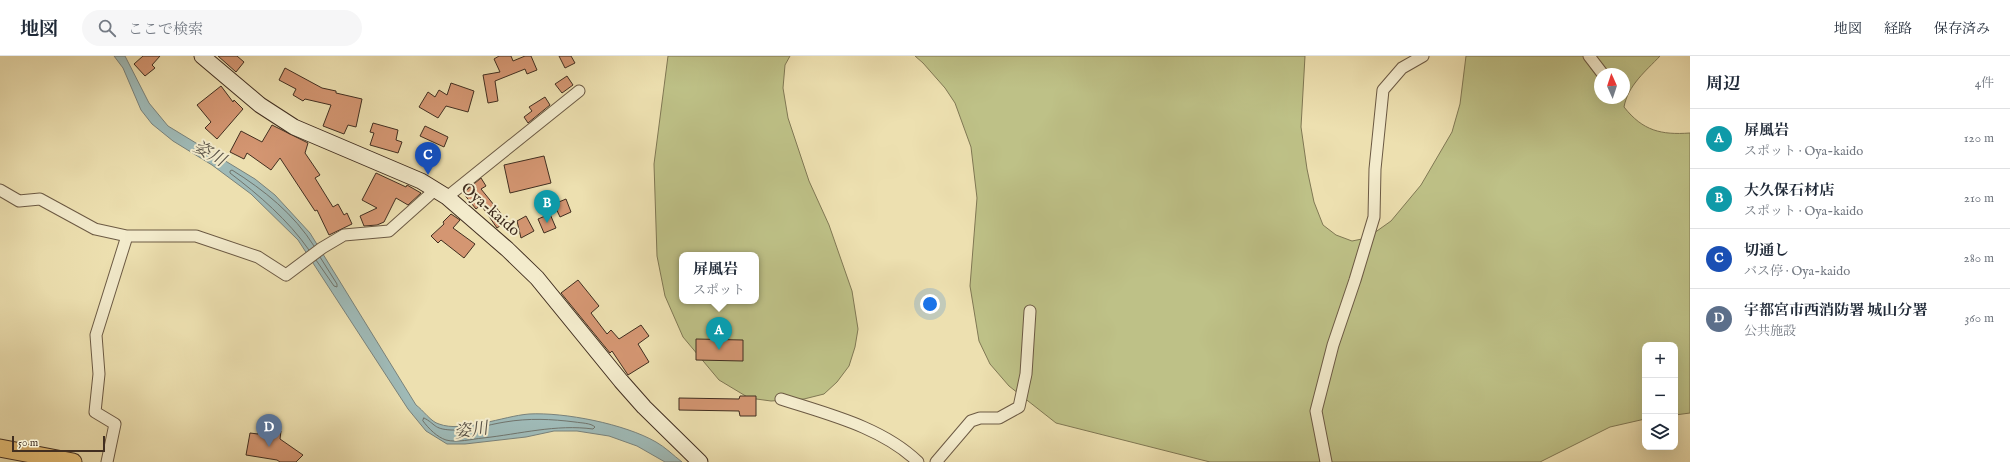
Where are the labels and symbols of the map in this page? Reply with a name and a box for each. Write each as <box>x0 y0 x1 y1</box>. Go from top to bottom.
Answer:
north arrow <box>1594 68 1630 104</box>
water label: 姿川 <box>189 136 231 173</box>
pin: C <box>415 142 441 175</box>
street label: Oya-kaido <box>456 179 524 241</box>
pin: B <box>534 190 560 223</box>
your location <box>920 294 940 314</box>
pin: A <box>706 317 732 350</box>
pin: D <box>256 414 282 447</box>
water label: 姿川 <box>453 418 491 444</box>
scale bar <box>12 434 105 453</box>

